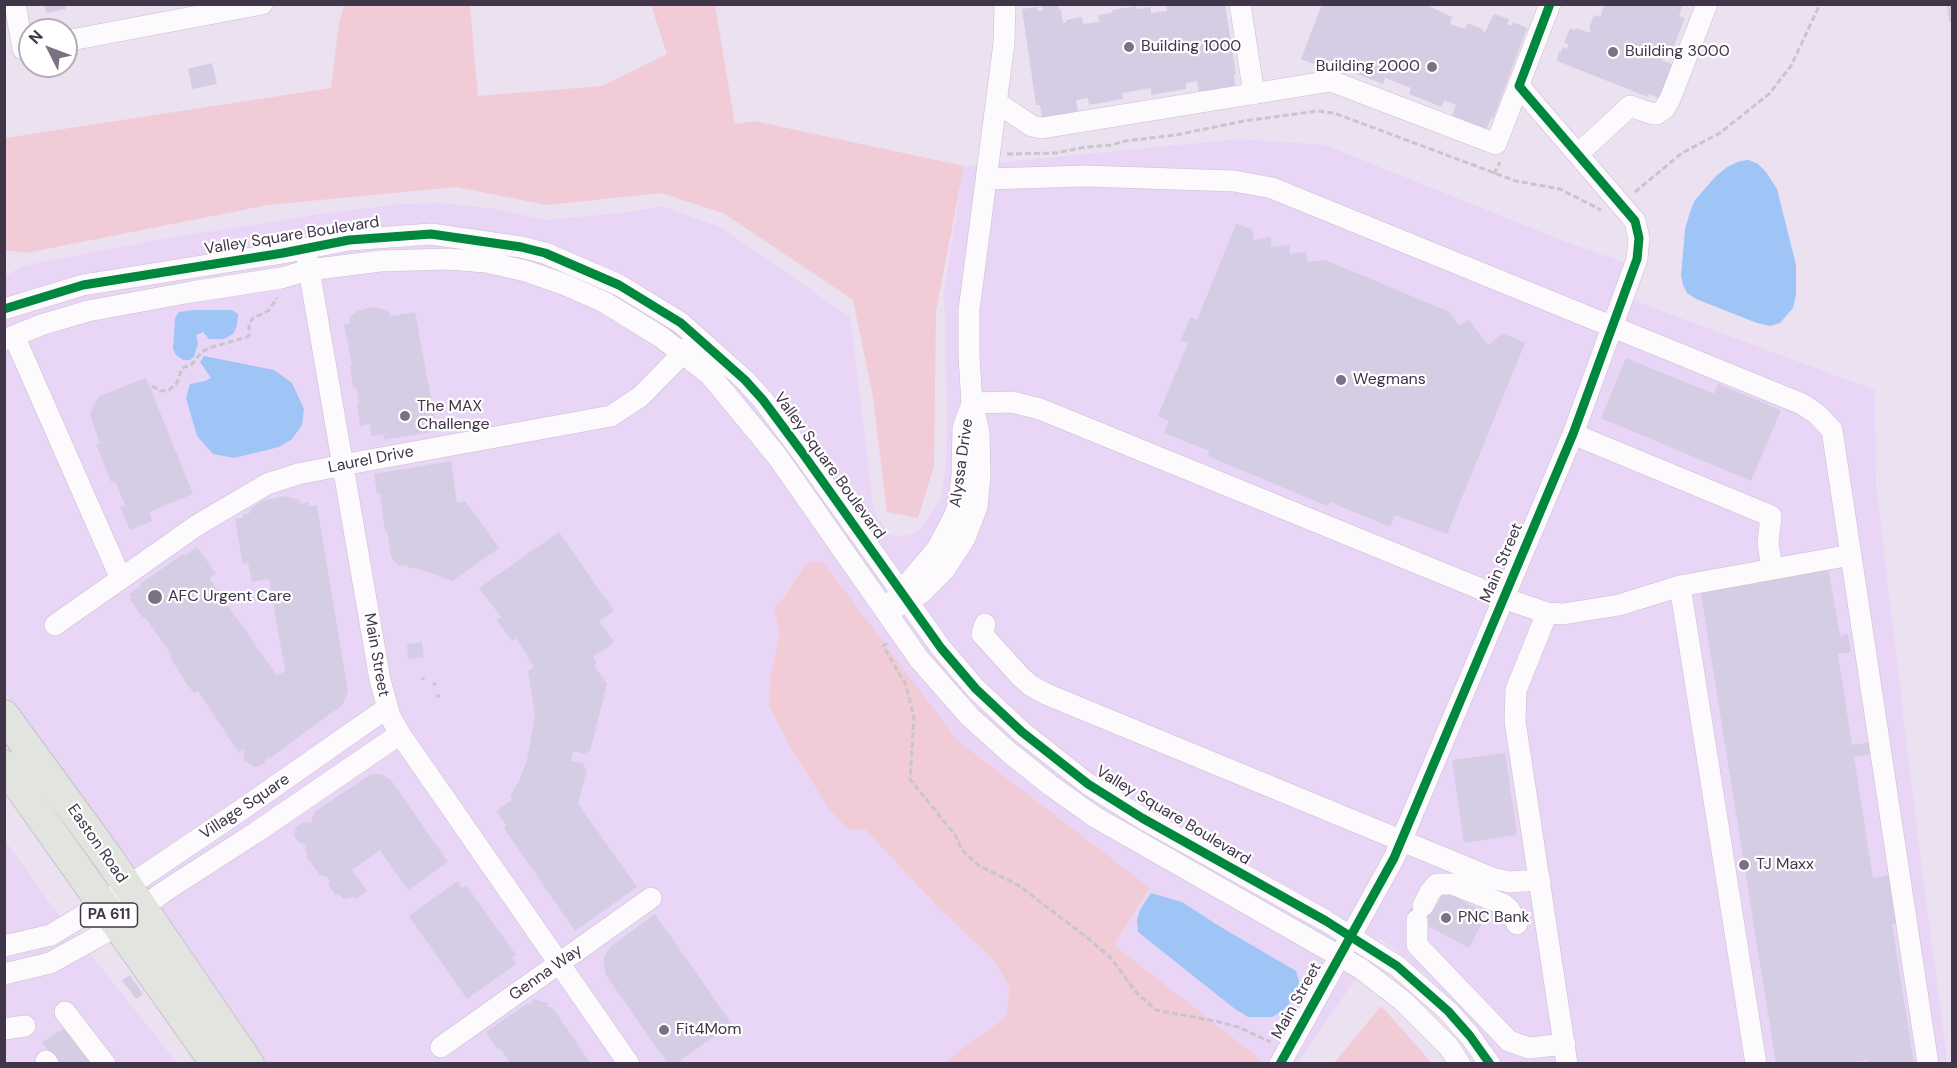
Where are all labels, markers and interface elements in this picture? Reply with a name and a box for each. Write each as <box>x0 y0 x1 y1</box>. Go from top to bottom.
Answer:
north arrow <box>18 18 78 78</box>
text: N <box>24 26 47 48</box>
place label: Building 1000 <box>1141 37 1241 57</box>
marker: Building 1000 <box>1122 40 1136 54</box>
place label: Building 3000 <box>1625 42 1730 62</box>
marker: Building 3000 <box>1606 45 1620 59</box>
place label: Building 2000 <box>1316 57 1420 77</box>
marker: Building 2000 <box>1425 60 1439 74</box>
street label: Valley Square Boulevard <box>203 213 381 259</box>
place label: Wegmans <box>1353 370 1426 390</box>
marker: Wegmans <box>1334 373 1348 387</box>
street label: Valley Square Boulevard <box>769 389 889 543</box>
place label: The MAX Challenge <box>417 397 489 435</box>
marker: The MAX Challenge <box>398 409 412 423</box>
street label: Alyssa Drive <box>946 417 978 509</box>
street label: Laurel Drive <box>327 442 415 478</box>
street label: Main Street <box>1477 520 1527 606</box>
place label: AFC Urgent Care <box>168 587 291 607</box>
marker: AFC Urgent Care <box>146 588 164 606</box>
street label: Main Street <box>359 612 393 698</box>
street label: Valley Square Boulevard <box>1092 762 1254 870</box>
street label: Village Square <box>196 770 294 844</box>
street label: Easton Road <box>63 801 131 887</box>
place label: TJ Maxx <box>1756 855 1814 875</box>
marker: TJ Maxx <box>1737 858 1751 872</box>
road number: PA 611 <box>80 903 138 927</box>
place label: PNC Bank <box>1458 908 1530 928</box>
marker: PNC Bank <box>1439 911 1453 925</box>
street label: Genna Way <box>506 941 586 1005</box>
street label: Main Street <box>1268 959 1326 1043</box>
place label: Fit4Mom <box>676 1020 742 1040</box>
marker: Fit4Mom <box>657 1023 671 1037</box>

